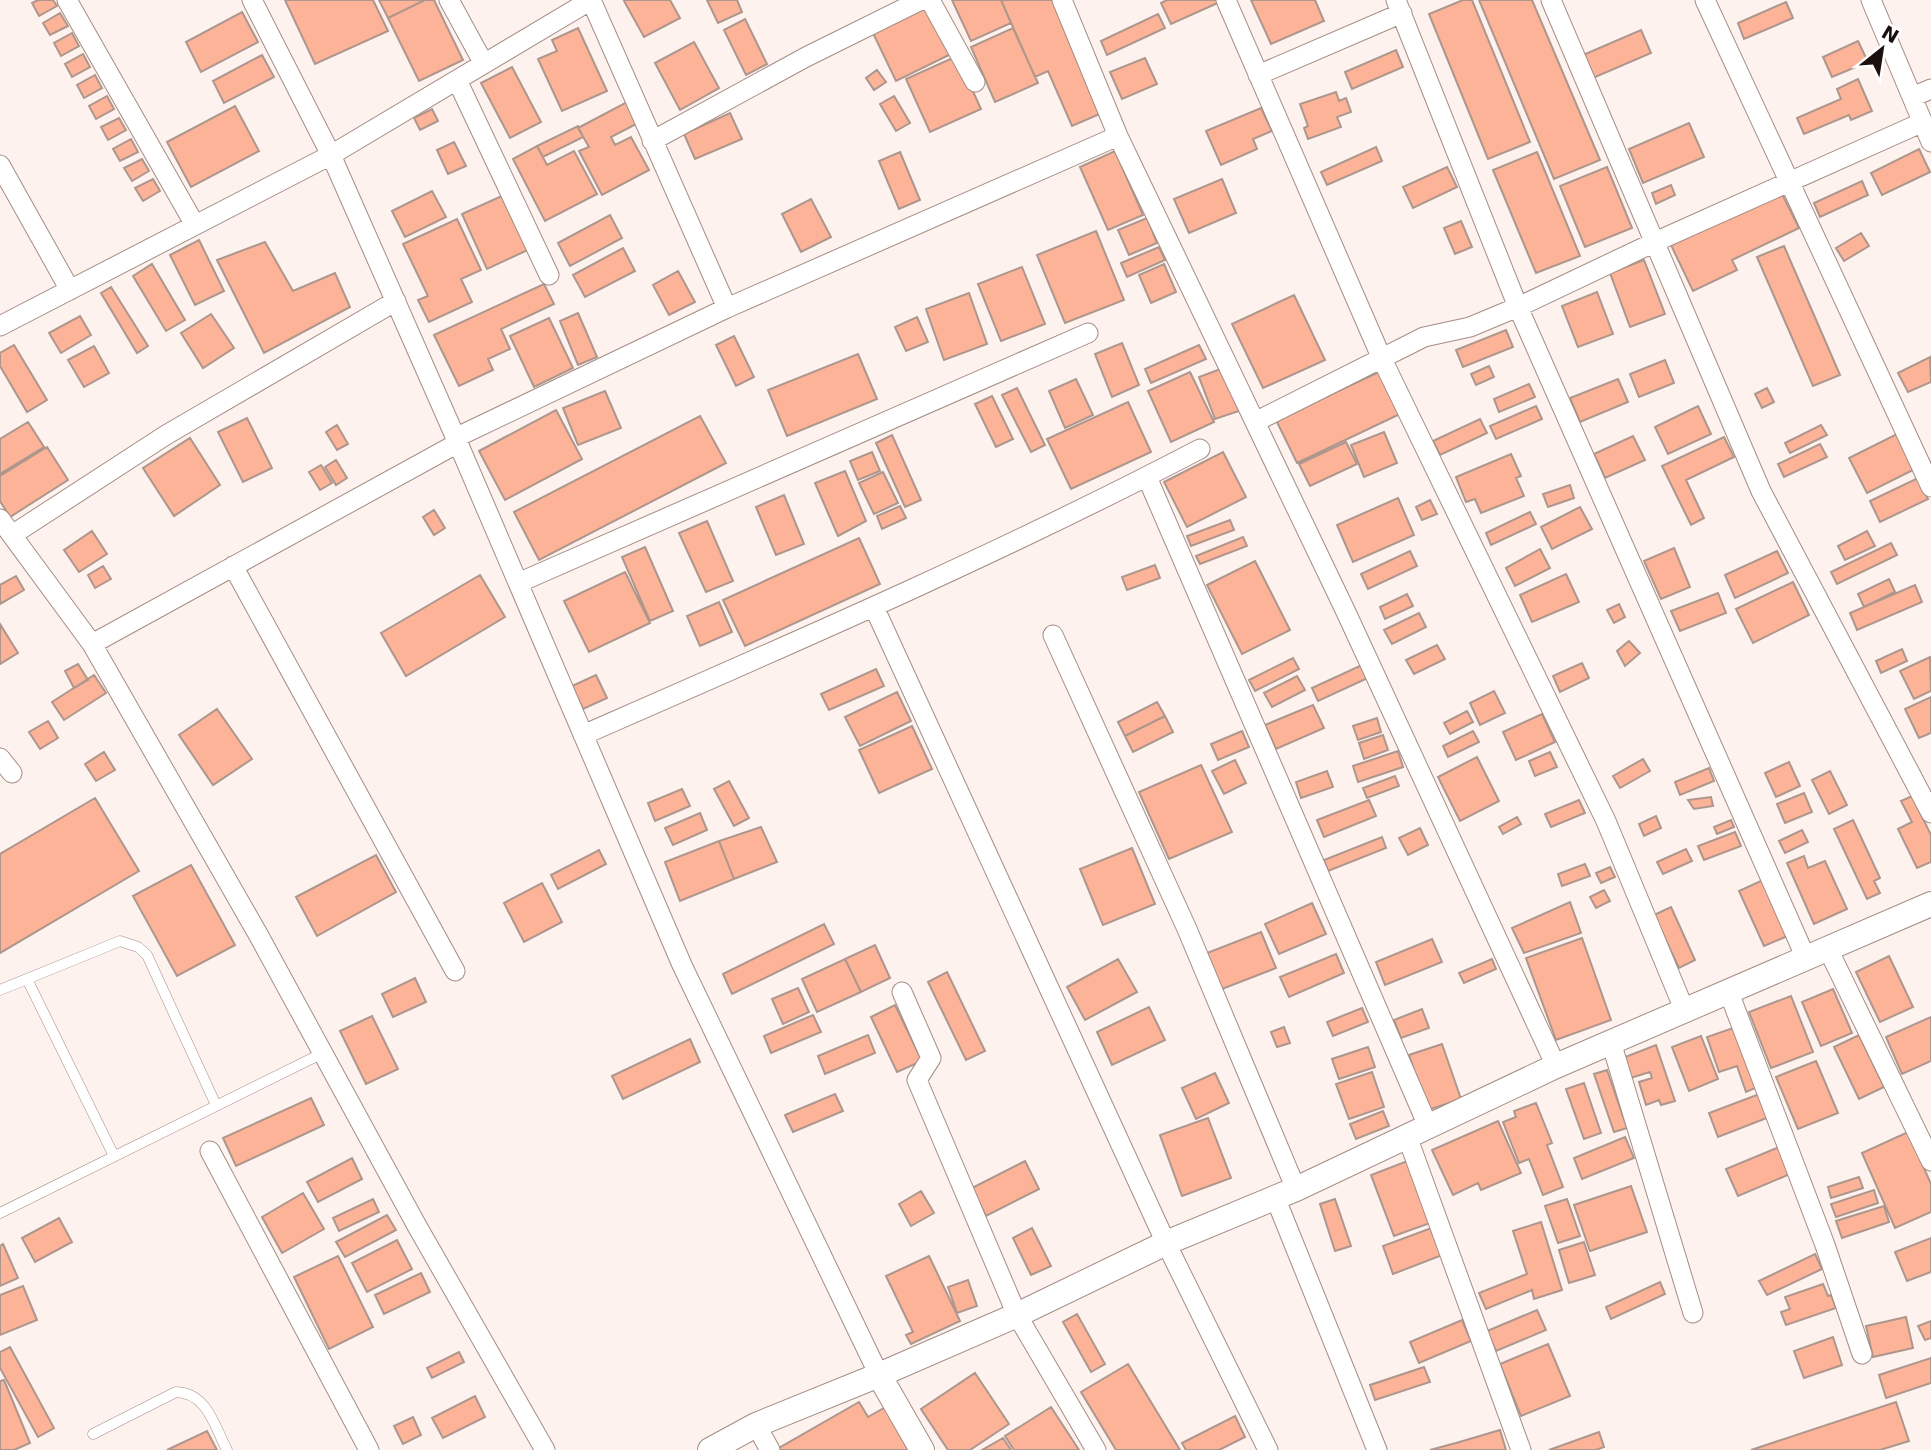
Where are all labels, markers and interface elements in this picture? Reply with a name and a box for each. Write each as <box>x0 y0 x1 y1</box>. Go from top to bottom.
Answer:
north arrow <box>1847 14 1917 84</box>
text: N <box>1878 21 1903 48</box>

